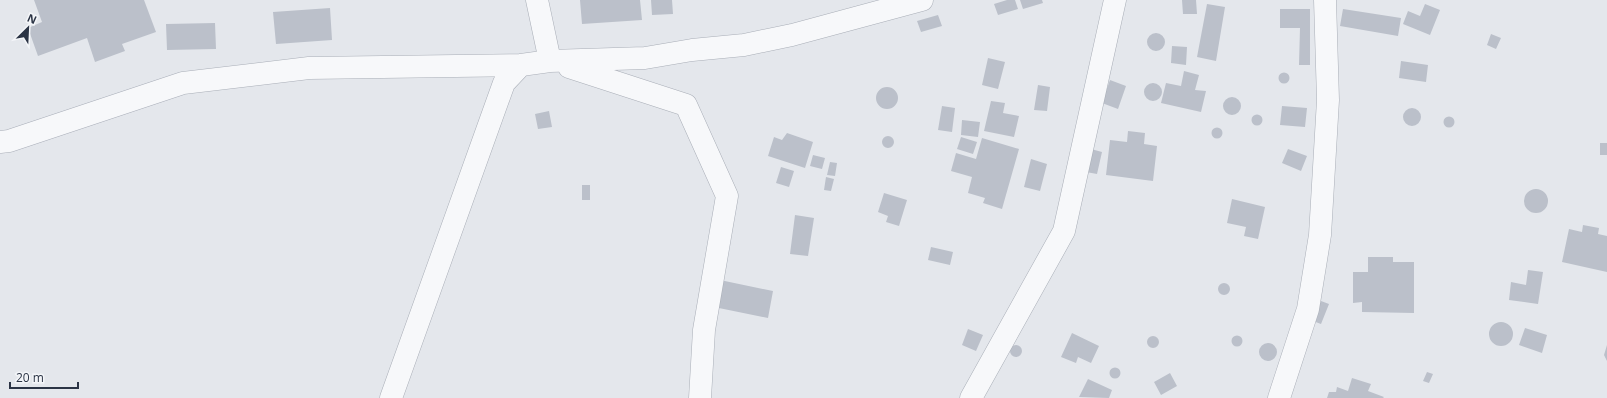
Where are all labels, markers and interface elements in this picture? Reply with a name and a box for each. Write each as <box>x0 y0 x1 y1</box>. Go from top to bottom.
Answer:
north arrow <box>8 8 48 48</box>
text: N <box>25 10 39 27</box>
scale bar <box>10 364 78 390</box>
text: 20 m <box>16 369 44 386</box>

